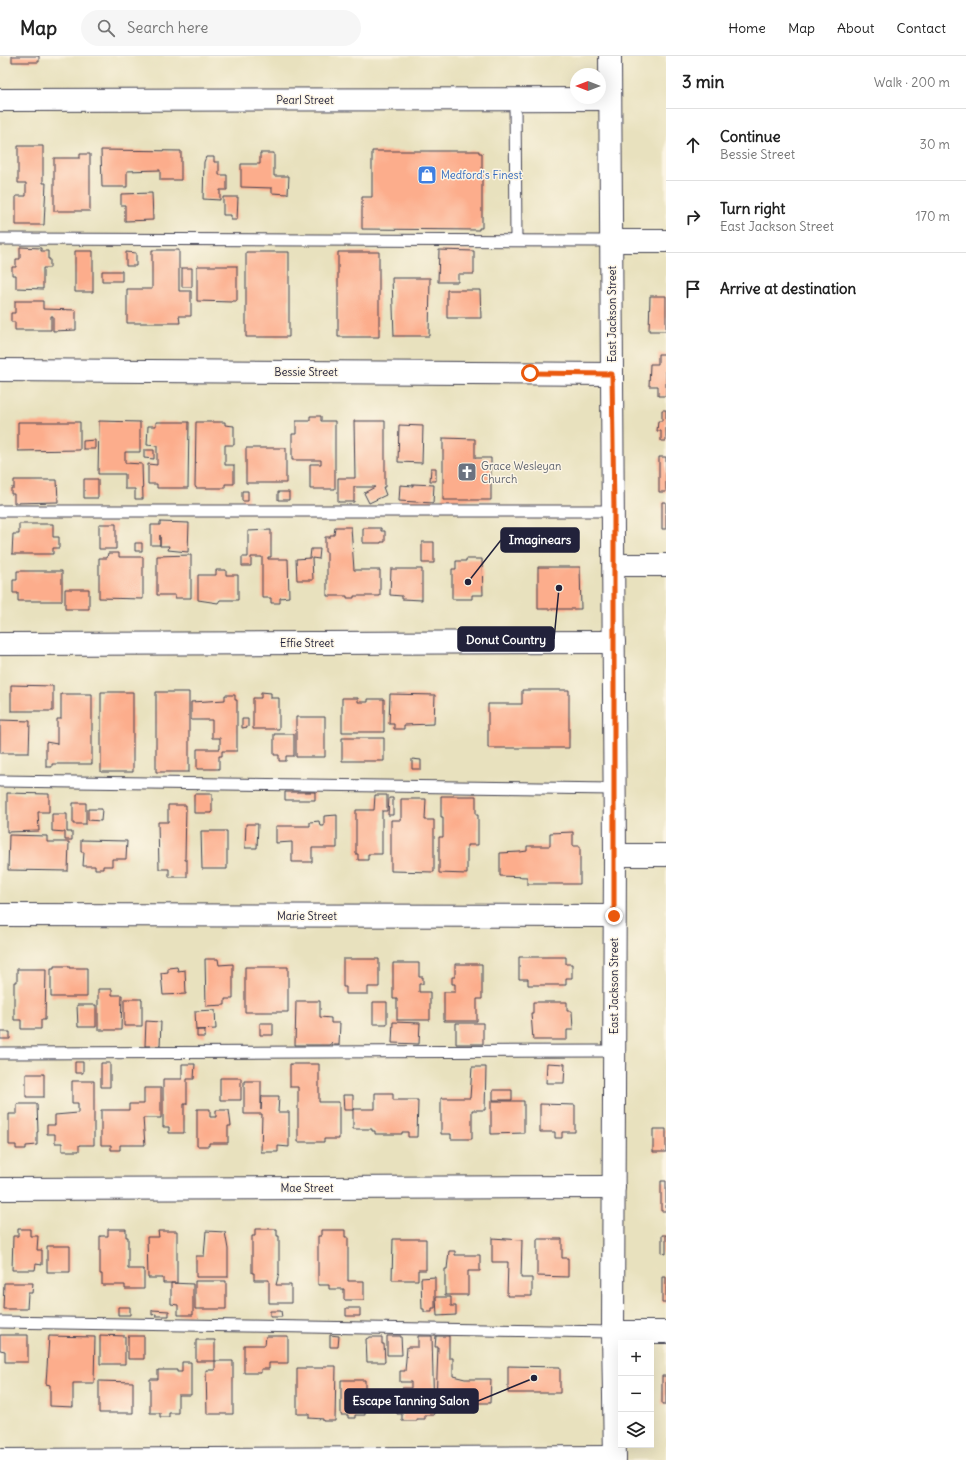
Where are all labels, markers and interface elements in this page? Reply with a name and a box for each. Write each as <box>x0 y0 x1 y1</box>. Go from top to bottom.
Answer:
search box <box>81 10 361 46</box>
text: Map <box>20 16 57 40</box>
icon: search <box>95 17 117 39</box>
text: Search here <box>127 18 208 37</box>
text: Home <box>728 19 766 37</box>
text: Map <box>788 19 815 37</box>
text: About <box>837 19 875 37</box>
text: Contact <box>897 19 946 37</box>
north arrow <box>570 68 606 104</box>
text: 3 min <box>682 71 724 93</box>
text: Walk · 200 m <box>874 74 950 91</box>
street label: Pearl Street <box>276 93 334 107</box>
text: Continue <box>720 127 781 146</box>
icon: ahead <box>682 134 704 156</box>
text: 30 m <box>920 136 950 153</box>
text: Bessie Street <box>720 146 795 163</box>
shop icon: Medford's Finest <box>416 164 438 186</box>
place label: Medford's Finest <box>441 168 522 182</box>
text: Turn right <box>720 199 785 218</box>
icon: right <box>682 206 704 228</box>
text: 170 m <box>915 208 950 225</box>
text: East Jackson Street <box>720 218 834 235</box>
street label: East Jackson Street <box>605 265 619 362</box>
icon: arrive <box>682 278 704 300</box>
text: Arrive at destination <box>720 279 856 298</box>
route start <box>521 364 539 382</box>
street label: Bessie Street <box>274 365 338 379</box>
place label: Grace Wesleyan Church <box>481 459 561 486</box>
church icon: Grace Wesleyan Church <box>456 461 478 483</box>
callout: Imaginears <box>501 528 579 552</box>
text: Imaginears <box>509 532 572 548</box>
callout: Donut Country <box>458 627 554 651</box>
text: Donut Country <box>466 632 546 648</box>
street label: Effie Street <box>280 636 334 650</box>
route end <box>605 907 623 925</box>
street label: Marie Street <box>277 909 337 923</box>
street label: East Jackson Street <box>607 937 621 1034</box>
street label: Mae Street <box>281 1181 334 1195</box>
map controls <box>618 1340 654 1448</box>
button: + <box>618 1340 654 1376</box>
button: − <box>618 1376 654 1412</box>
callout: Escape Tanning Salon <box>345 1389 478 1413</box>
text: Escape Tanning Salon <box>353 1393 469 1409</box>
button: layers <box>618 1412 654 1448</box>

